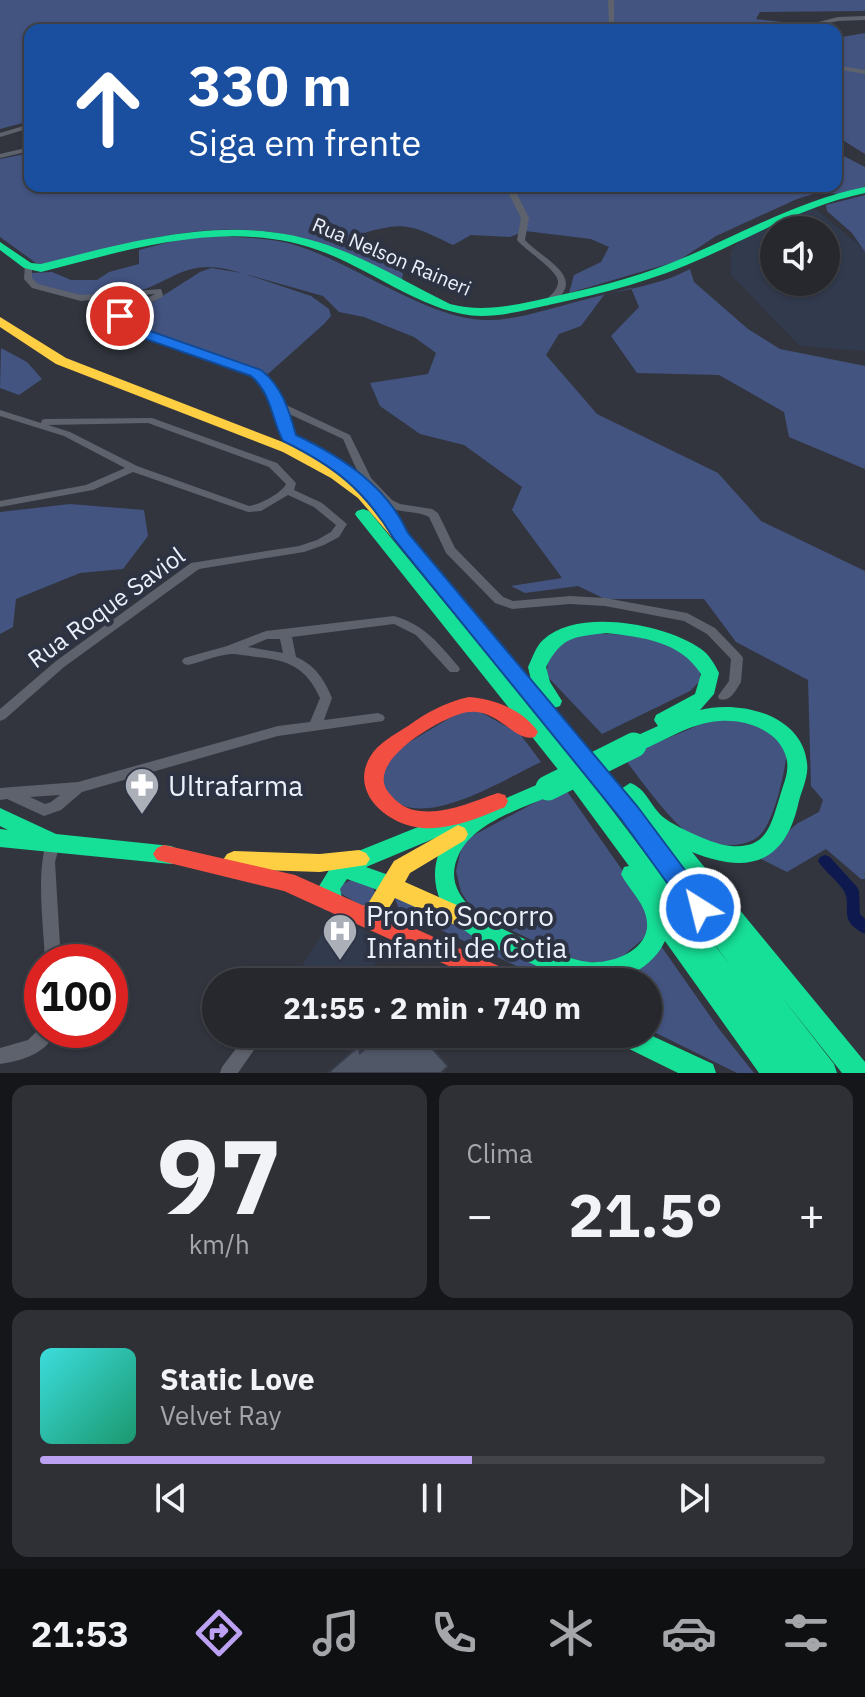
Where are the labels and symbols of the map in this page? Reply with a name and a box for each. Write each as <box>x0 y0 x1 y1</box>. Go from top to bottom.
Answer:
street label: Rua Nelson Raineri <box>308 210 476 302</box>
pin <box>86 282 154 350</box>
street label: Rua Roque Saviol <box>21 539 191 675</box>
pharmacy icon: Ultrafarma <box>123 766 161 816</box>
place label: Ultrafarma <box>168 767 303 804</box>
position arrow <box>658 866 742 950</box>
place label: Pronto Socorro Infantil de Cotia <box>366 897 567 966</box>
hospital icon: Pronto Socorro Infantil de Cotia <box>321 912 359 962</box>
speed limit sign: 100 <box>24 944 128 1048</box>

